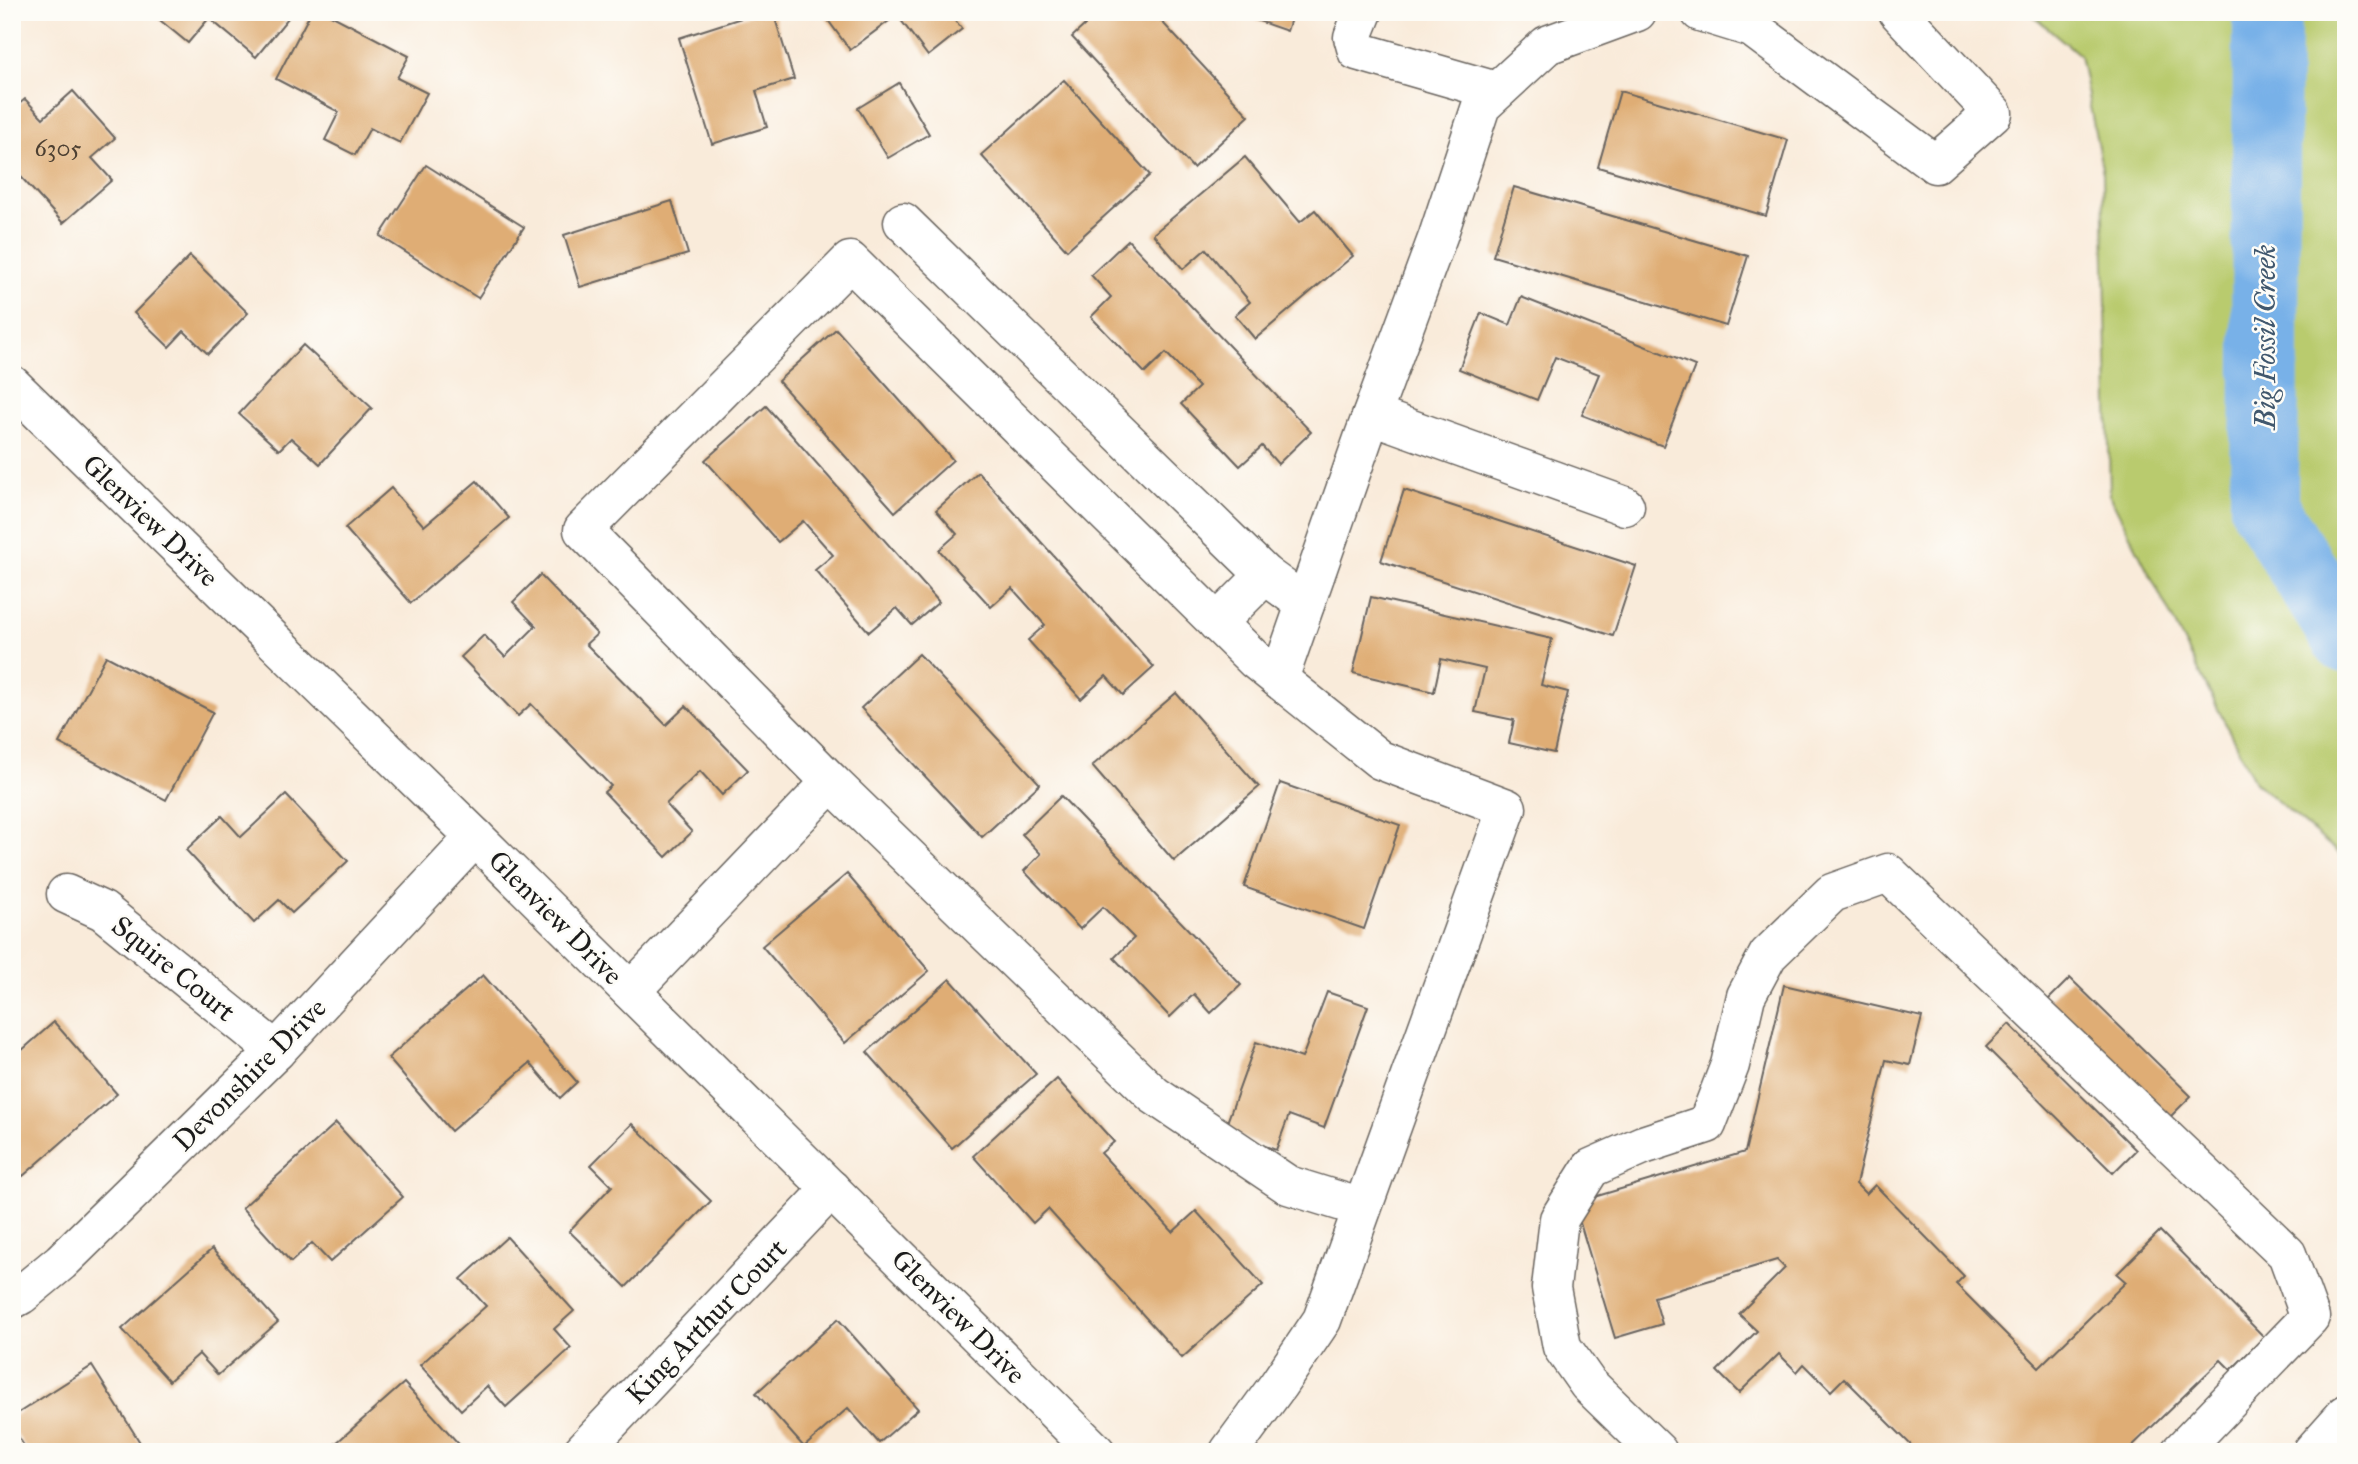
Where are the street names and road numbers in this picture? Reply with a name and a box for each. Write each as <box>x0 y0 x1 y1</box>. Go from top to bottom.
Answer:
street label: Glenview Drive <box>75 447 226 594</box>
street label: Glenview Drive <box>481 843 630 992</box>
street label: Squire Court <box>105 908 243 1029</box>
street label: Devonshire Drive <box>165 990 333 1158</box>
street label: King Arthur Court <box>619 1231 794 1411</box>
street label: Glenview Drive <box>884 1242 1033 1391</box>

